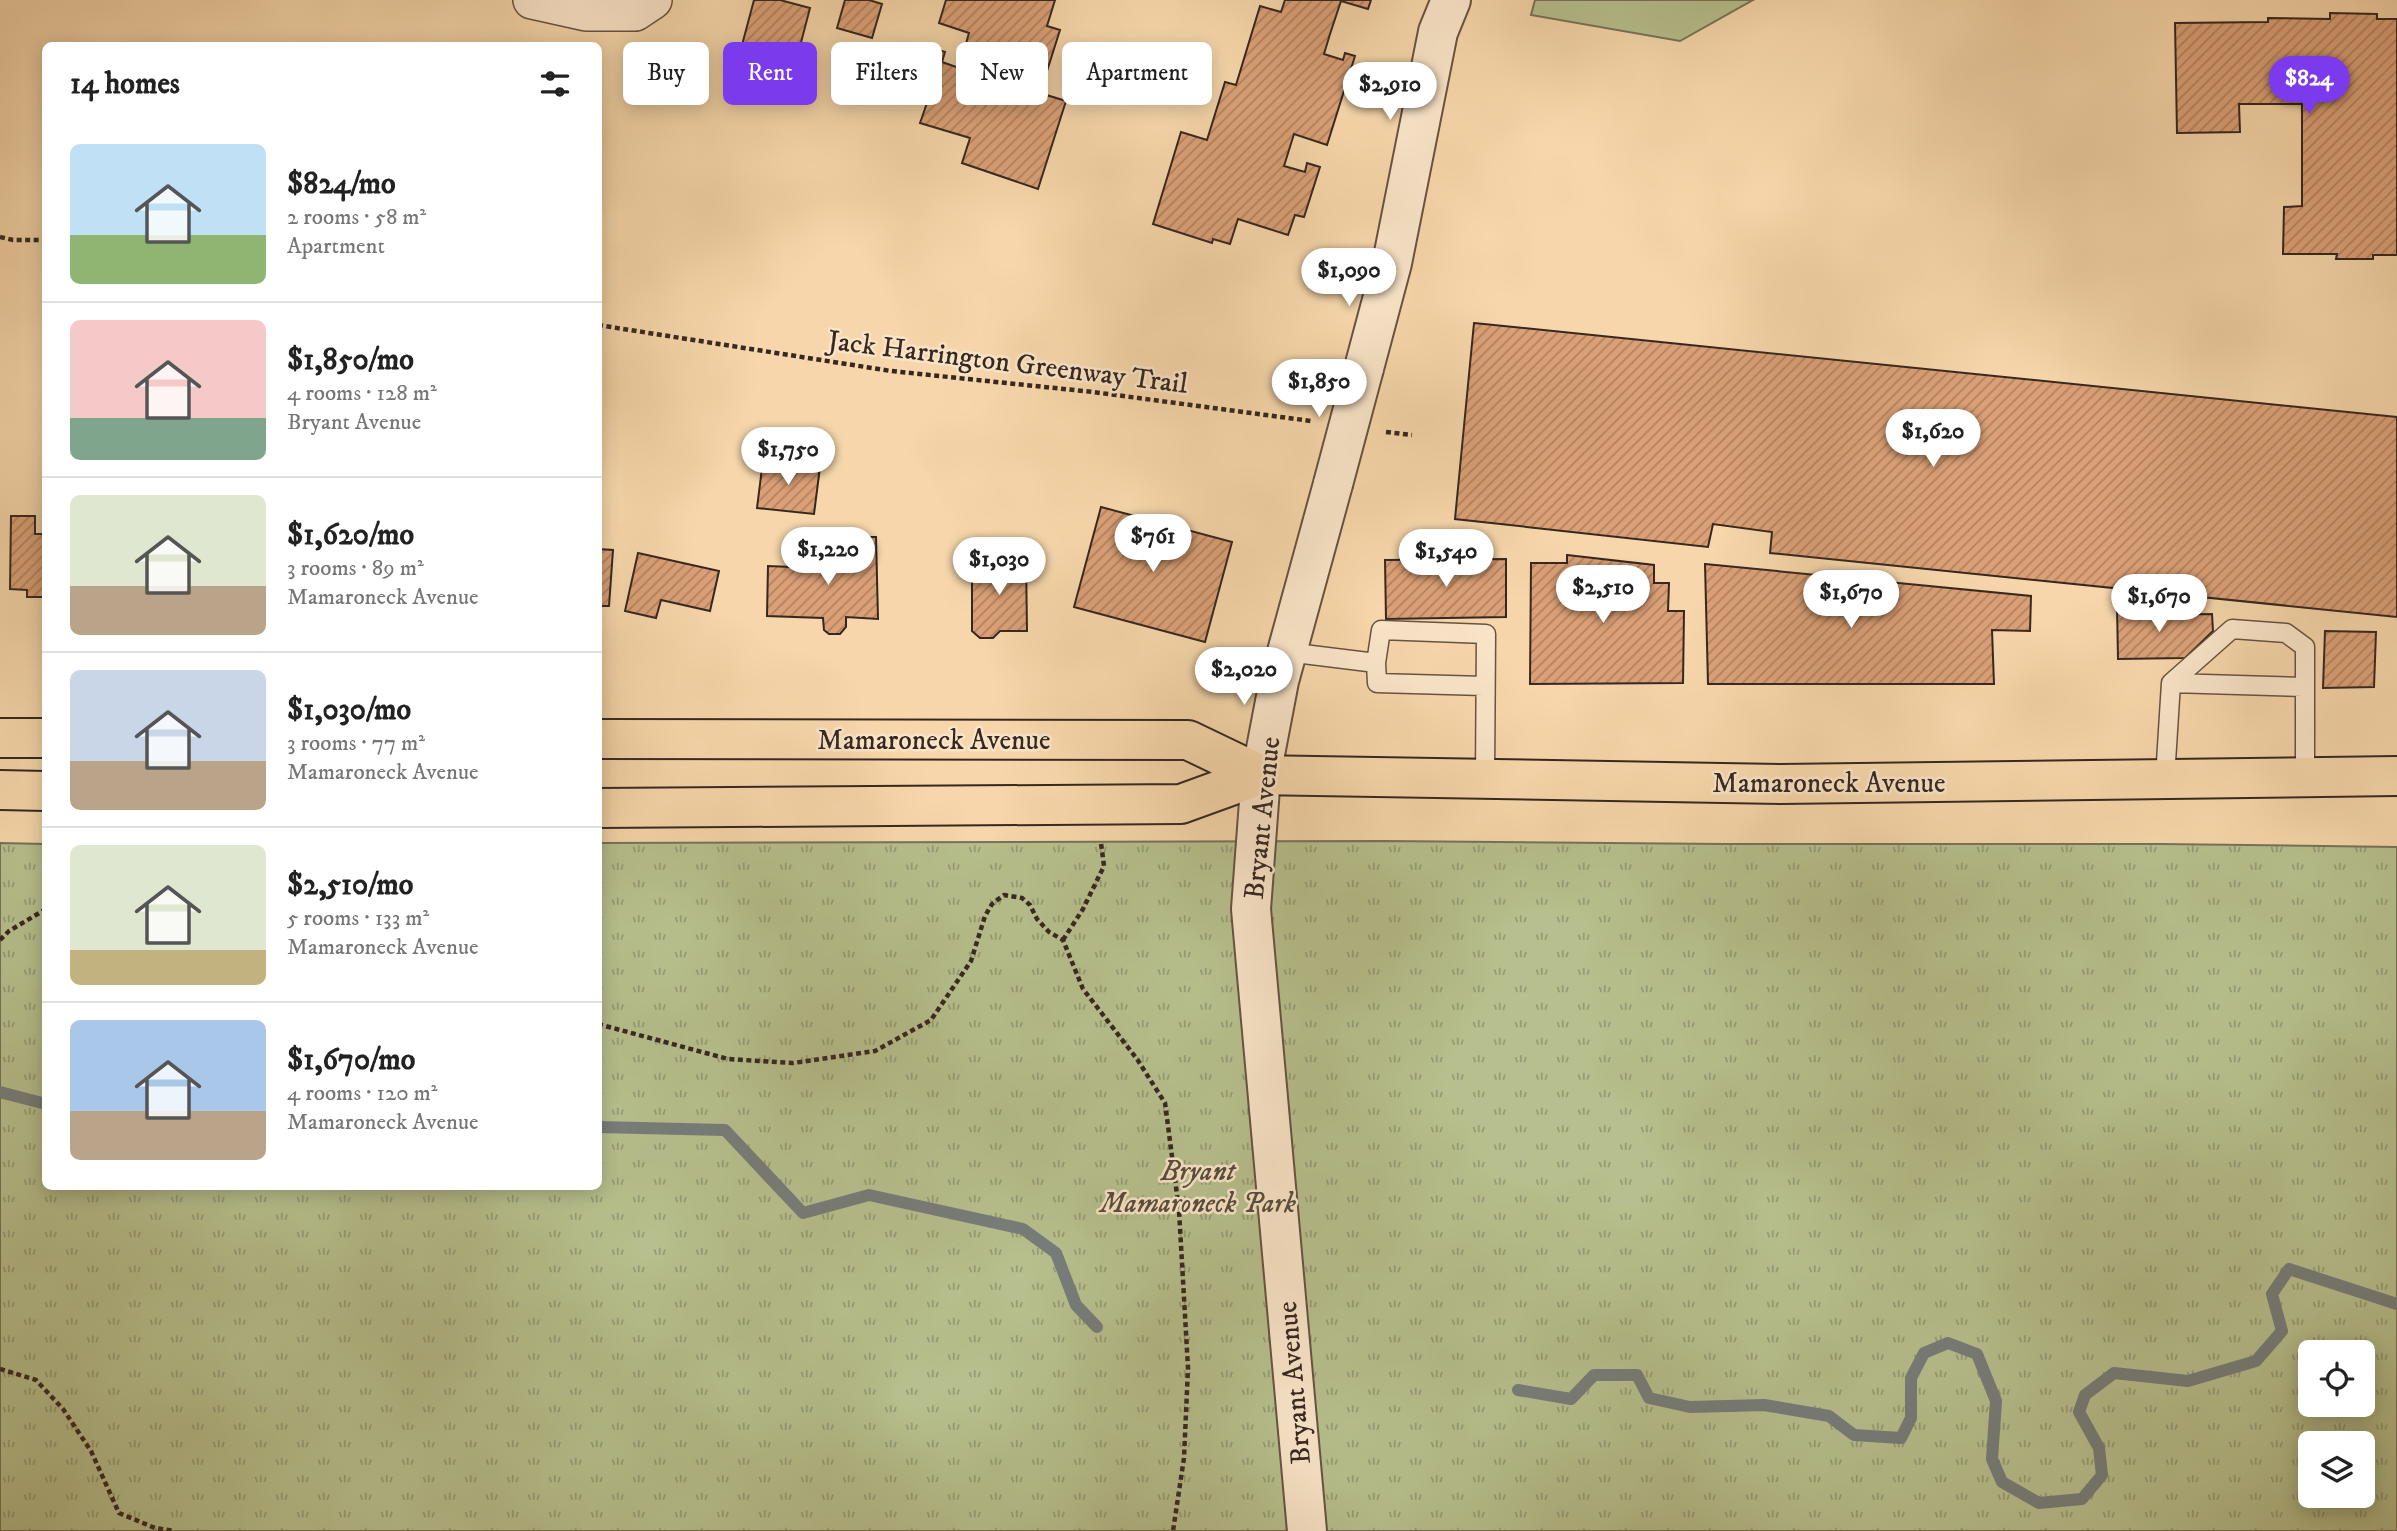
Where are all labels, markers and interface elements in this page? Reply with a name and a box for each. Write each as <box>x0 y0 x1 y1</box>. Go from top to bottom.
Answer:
chip: Buy <box>623 42 709 105</box>
chip: Rent <box>723 42 817 105</box>
chip: Filters <box>831 42 942 105</box>
chip: New <box>956 42 1048 105</box>
chip: Apartment <box>1062 42 1212 105</box>
pin: $824 <box>2268 57 2350 116</box>
pin: $2,910 <box>1333 62 1447 122</box>
text: $824 <box>2285 64 2333 93</box>
icon: filters <box>536 65 574 103</box>
text: 14 homes <box>70 66 180 103</box>
text: $2,910 <box>1359 70 1421 99</box>
text: $824/mo <box>287 166 396 203</box>
icon: home <box>126 172 210 256</box>
text: 2 rooms · 58 m² <box>287 203 426 232</box>
text: Apartment <box>287 232 385 261</box>
pin: $1,090 <box>1292 248 1406 308</box>
text: $1,090 <box>1317 256 1381 285</box>
street label: Jack Harrington Greenway Trail <box>823 323 1190 402</box>
text: $1,850/mo <box>287 342 414 379</box>
icon: home <box>126 348 210 432</box>
pin: $1,850 <box>1262 360 1376 419</box>
text: $1,850 <box>1288 367 1350 396</box>
text: 4 rooms · 128 m² <box>287 379 437 408</box>
text: Bryant Avenue <box>287 408 421 437</box>
pin: $1,620 <box>1876 410 1990 469</box>
text: $1,620 <box>1902 417 1964 446</box>
pin: $1,750 <box>731 428 845 487</box>
text: $1,750 <box>757 435 819 464</box>
pin: $761 <box>1112 514 1194 574</box>
text: $1,620/mo <box>287 517 414 554</box>
text: $761 <box>1131 522 1175 551</box>
icon: home <box>126 523 210 607</box>
pin: $1,220 <box>771 528 885 587</box>
pin: $1,540 <box>1389 530 1503 589</box>
text: $1,220 <box>797 535 859 564</box>
text: $1,540 <box>1415 537 1477 566</box>
pin: $1,030 <box>942 538 1056 597</box>
text: $1,030 <box>969 545 1029 574</box>
text: 3 rooms · 89 m² <box>287 554 424 583</box>
pin: $2,510 <box>1546 566 1660 625</box>
pin: $1,670 <box>1794 570 1908 630</box>
text: $2,510 <box>1572 573 1634 602</box>
pin: $1,670 <box>2102 574 2216 634</box>
text: $1,670 <box>1819 578 1883 607</box>
text: $1,670 <box>2127 582 2191 611</box>
text: Mamaroneck Avenue <box>287 583 479 612</box>
pin: $2,020 <box>1187 648 1301 707</box>
text: $2,020 <box>1211 655 1277 684</box>
text: $1,030/mo <box>287 692 411 729</box>
icon: home <box>126 698 210 782</box>
street label: Mamaroneck Avenue <box>817 723 1051 758</box>
text: 3 rooms · 77 m² <box>287 729 425 758</box>
street label: Bryant Avenue <box>1237 735 1288 901</box>
text: Mamaroneck Avenue <box>287 758 479 787</box>
street label: Mamaroneck Avenue <box>1712 766 1946 801</box>
text: $2,510/mo <box>287 867 413 904</box>
icon: home <box>126 873 210 957</box>
text: 5 rooms · 133 m² <box>287 904 429 933</box>
text: Mamaroneck Avenue <box>287 933 479 962</box>
text: $1,670/mo <box>287 1042 415 1079</box>
icon: home <box>126 1048 210 1132</box>
text: 4 rooms · 120 m² <box>287 1079 438 1108</box>
text: Mamaroneck Avenue <box>287 1108 479 1137</box>
park label: Bryant Mamaroneck Park <box>1098 1154 1296 1221</box>
street label: Bryant Avenue <box>1270 1300 1319 1466</box>
map controls <box>2298 1340 2375 1508</box>
button: locate <box>2298 1340 2375 1417</box>
button: layers <box>2298 1431 2375 1508</box>

